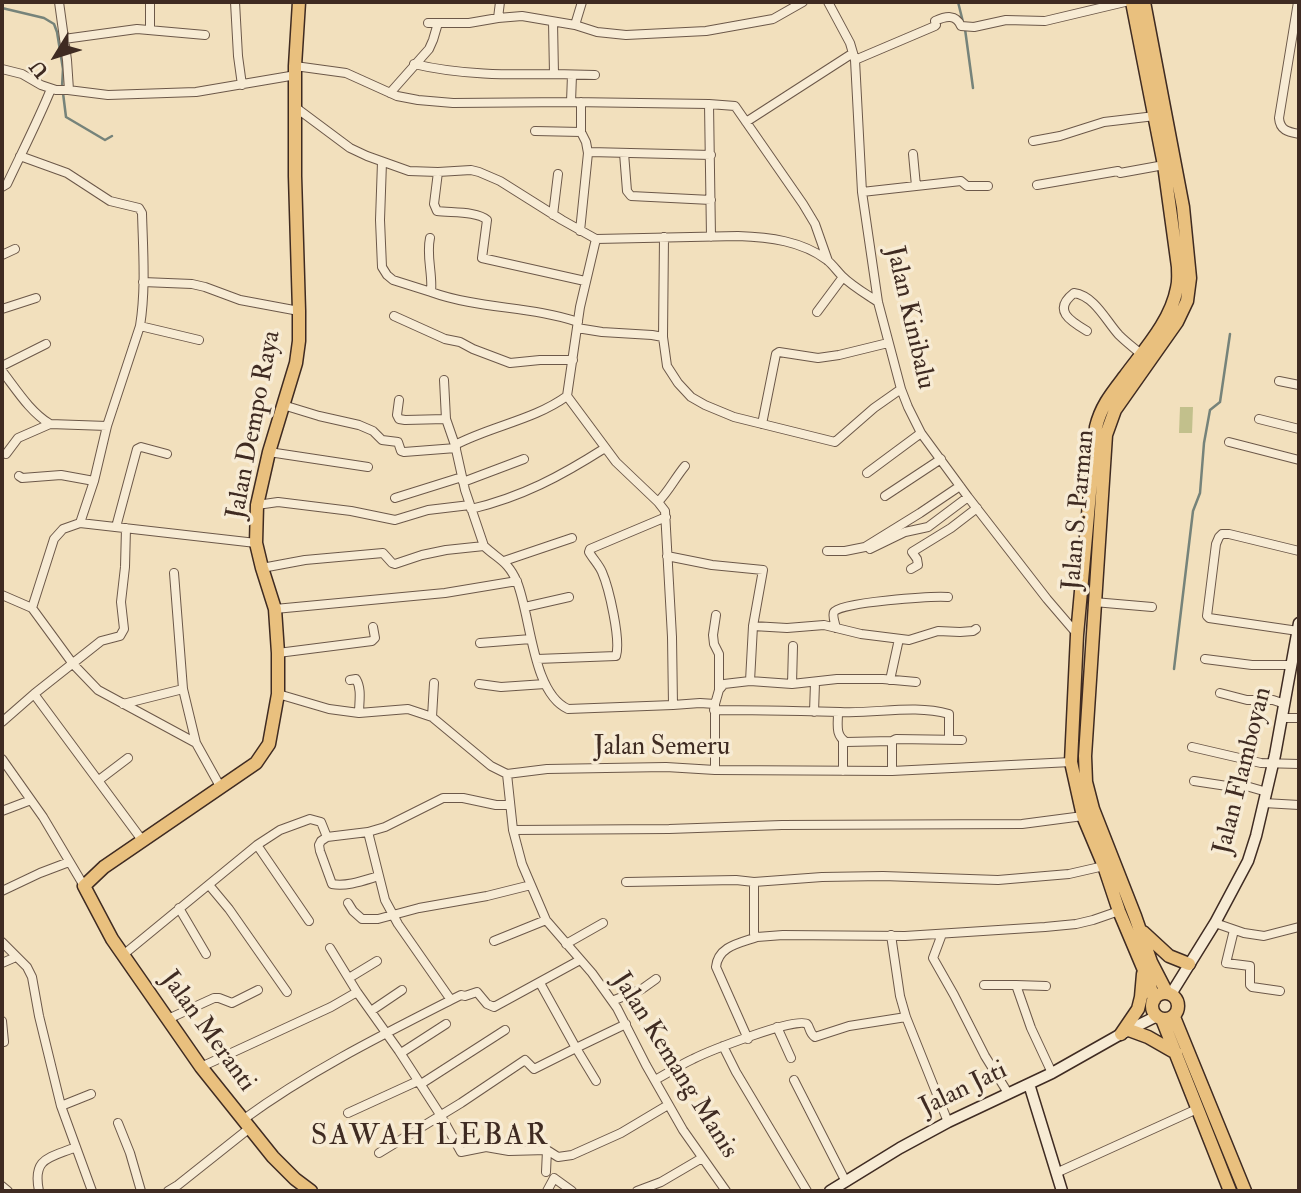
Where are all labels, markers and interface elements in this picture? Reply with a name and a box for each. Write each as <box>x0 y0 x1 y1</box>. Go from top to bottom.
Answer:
north arrow <box>21 21 91 91</box>
text: U <box>25 55 54 83</box>
street label: Jalan Kinibalu <box>877 244 941 392</box>
street label: Jalan Dempo Raya <box>221 328 289 522</box>
street label: Jalan S. Parman <box>1057 428 1103 592</box>
street label: Jalan Flamboyan <box>1208 684 1280 858</box>
street label: Jalan Semeru <box>594 732 730 764</box>
street label: Jalan Meranti <box>153 966 261 1098</box>
street label: Jalan Kemang Manis <box>604 967 744 1165</box>
street label: Jalan Jati <box>915 1056 1013 1124</box>
district label: SAWAH LEBAR <box>312 1120 548 1156</box>

